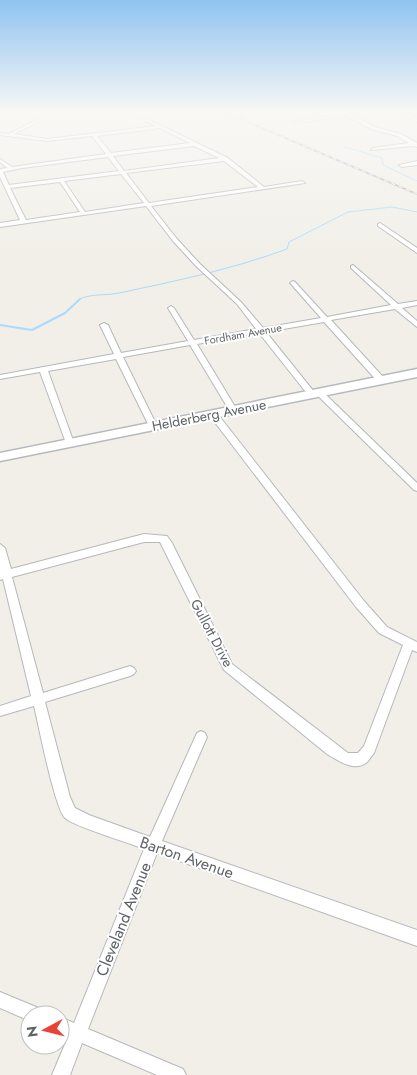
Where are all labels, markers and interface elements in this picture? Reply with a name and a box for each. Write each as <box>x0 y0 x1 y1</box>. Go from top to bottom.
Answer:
street label: Fordham Avenue <box>203 319 283 349</box>
street label: Helderberg Avenue <box>150 394 268 436</box>
street label: Gullott Drive <box>186 595 238 671</box>
street label: Barton Avenue <box>137 831 237 884</box>
street label: Cleveland Avenue <box>90 859 157 980</box>
north arrow <box>20 1005 70 1055</box>
text: N <box>21 1025 43 1038</box>

